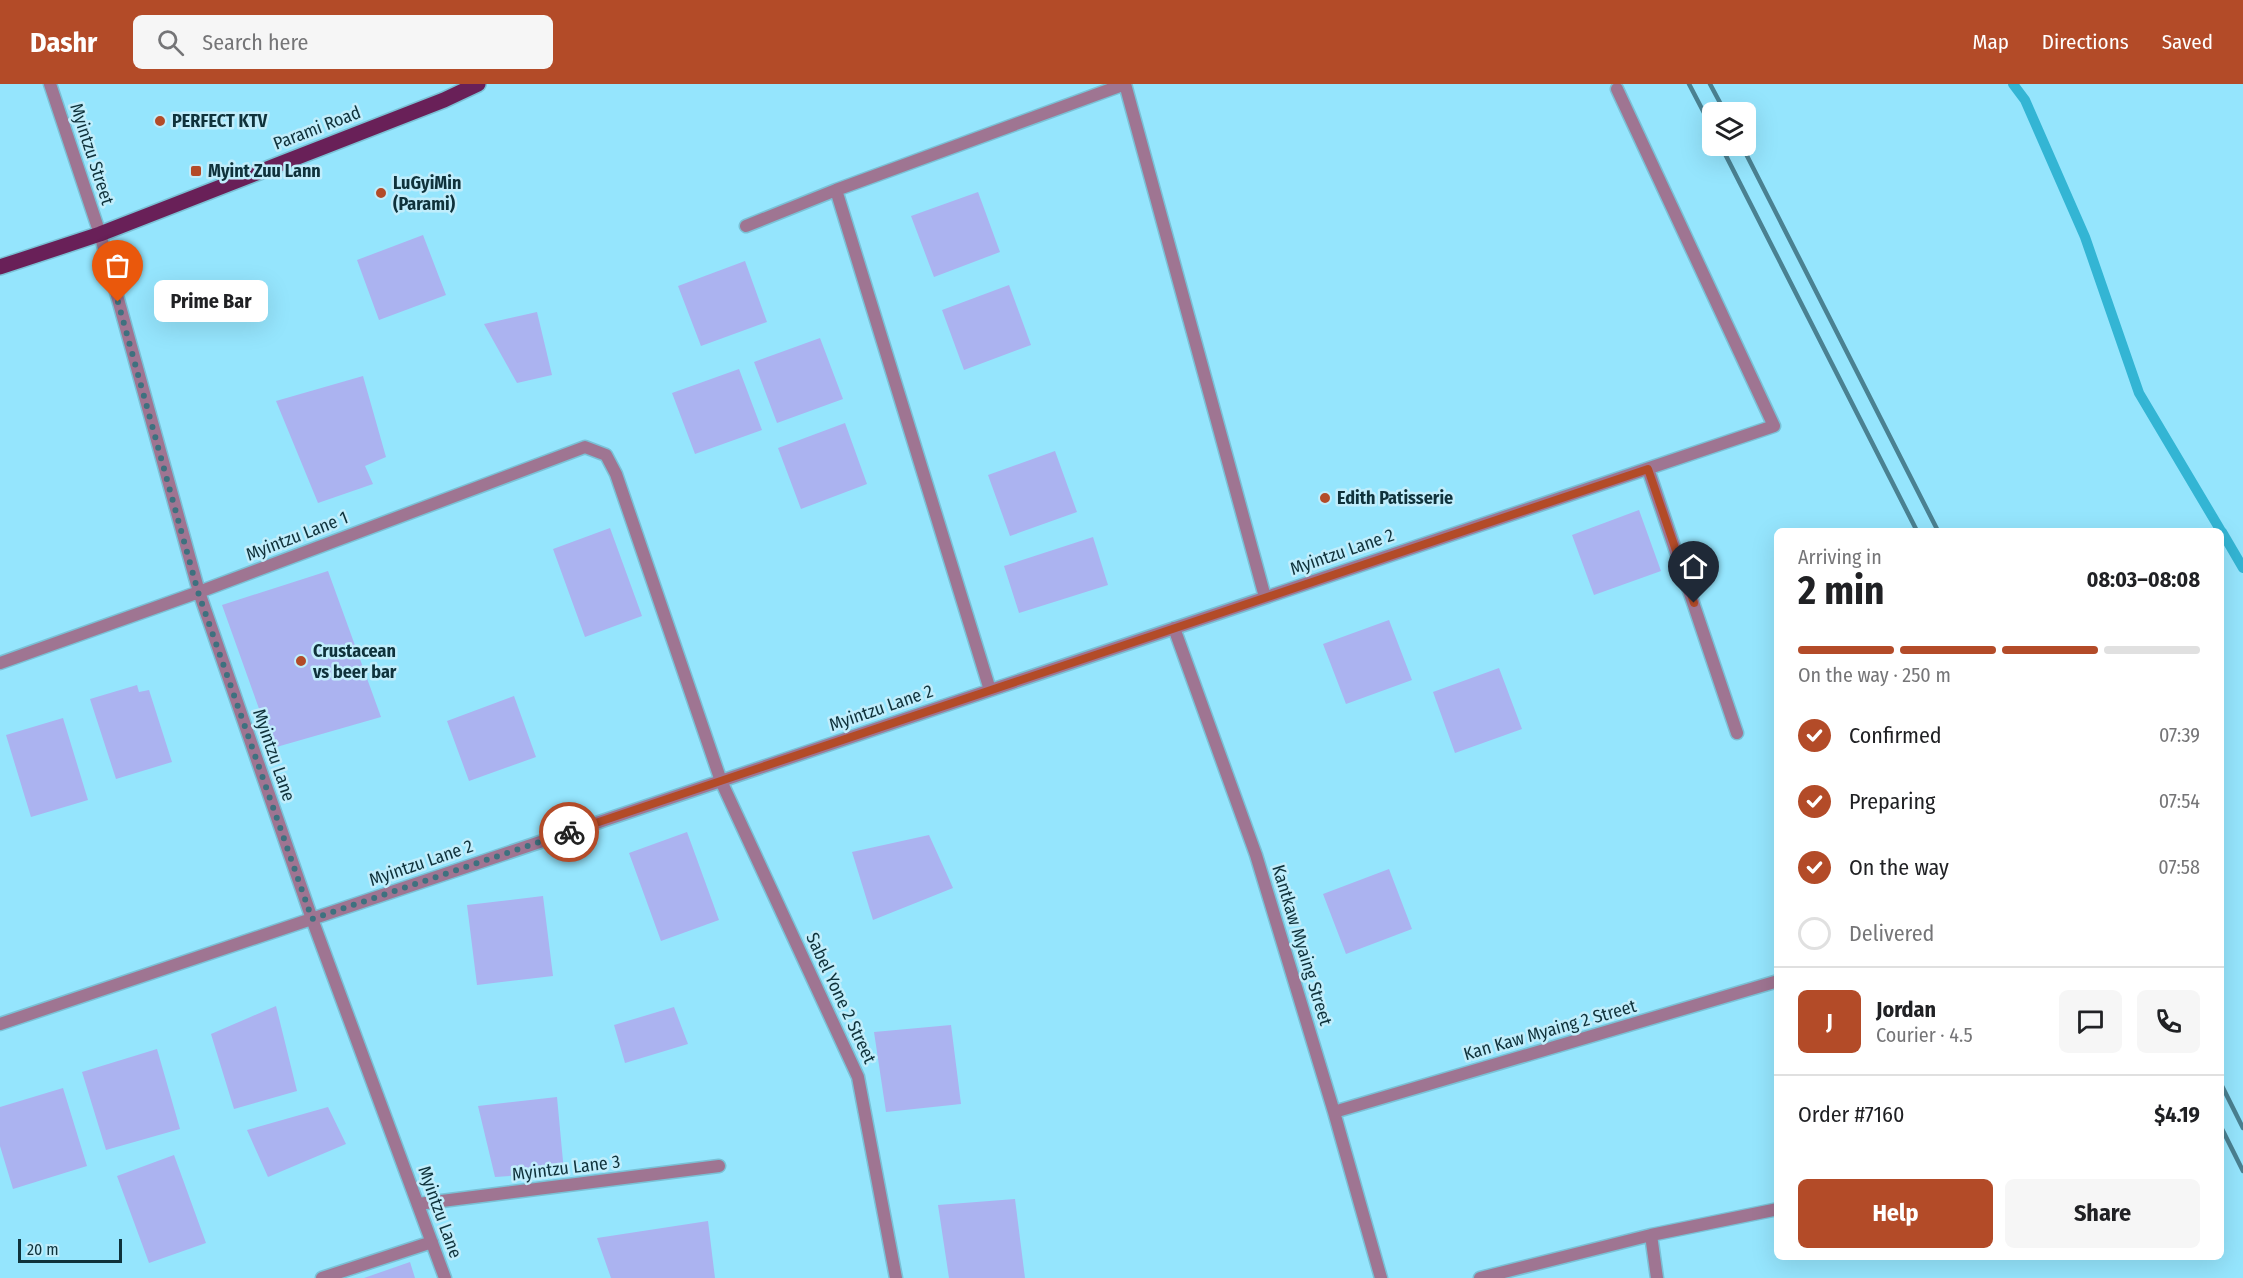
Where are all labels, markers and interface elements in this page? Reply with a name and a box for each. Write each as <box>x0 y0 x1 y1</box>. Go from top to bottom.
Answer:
search box <box>133 15 553 69</box>
text: Dashr <box>30 26 97 59</box>
icon: search <box>154 26 187 59</box>
text: Search here <box>202 29 308 56</box>
text: Map <box>1972 29 2009 55</box>
text: Directions <box>2042 29 2129 55</box>
text: Saved <box>2162 29 2213 55</box>
street label: Myintzu Street <box>65 100 119 208</box>
street label: Parami Road <box>270 101 364 155</box>
map controls <box>1702 102 1756 156</box>
button: layers <box>1702 102 1756 156</box>
place label: PERFECT KTV <box>172 110 268 132</box>
marker: PERFECT KTV <box>153 114 167 128</box>
place label: Myint Zuu Lann <box>208 160 321 182</box>
marker: Myint Zuu Lann <box>189 164 203 178</box>
place label: LuGyiMin (Parami) <box>393 172 461 215</box>
marker: LuGyiMin (Parami) <box>374 186 388 200</box>
pin <box>92 240 143 302</box>
icon: bag <box>101 249 134 282</box>
callout: Prime Bar <box>154 281 268 323</box>
text: Prime Bar <box>171 289 251 313</box>
place label: Edith Patisserie <box>1337 487 1453 509</box>
marker: Edith Patisserie <box>1318 491 1332 505</box>
street label: Myintzu Lane 1 <box>243 506 351 566</box>
street label: Myintzu Lane 2 <box>1287 524 1397 580</box>
pin <box>1668 541 1719 603</box>
text: Arriving in <box>1798 545 1882 569</box>
icon: home <box>1677 550 1710 583</box>
text: 08:03–08:08 <box>2086 566 2200 593</box>
text: 2 min <box>1798 568 1884 614</box>
place label: Crustacean vs beer bar <box>312 640 397 683</box>
marker: Crustacean vs beer bar <box>294 654 308 668</box>
text: On the way · 250 m <box>1798 663 1951 687</box>
street label: Myintzu Lane 2 <box>826 680 936 736</box>
street label: Myintzu Lane <box>248 706 300 804</box>
icon: check <box>1798 719 1831 752</box>
text: Confirmed <box>1849 722 1942 749</box>
text: 07:39 <box>2159 723 2200 747</box>
icon: check <box>1798 785 1831 818</box>
text: Preparing <box>1849 788 1935 815</box>
text: 07:54 <box>2159 789 2200 813</box>
courier <box>539 802 599 862</box>
icon: bike <box>553 816 586 849</box>
street label: Myintzu Lane 2 <box>366 835 476 891</box>
icon: check <box>1798 851 1831 884</box>
text: On the way <box>1849 854 1949 881</box>
text: 07:58 <box>2158 855 2200 879</box>
street label: Kantkaw Myaing Street <box>1267 862 1337 1028</box>
text: Delivered <box>1849 920 1934 947</box>
street label: Sabel Yone 2 Street <box>801 929 881 1067</box>
button: chat <box>2059 990 2122 1053</box>
button: phone <box>2137 990 2200 1053</box>
street label: Kan Kaw Myaing 2 Street <box>1461 995 1639 1065</box>
text: Jordan <box>1876 996 1936 1023</box>
text: J <box>1826 1008 1833 1035</box>
text: Courier · 4.5 <box>1876 1023 1973 1047</box>
text: Order #7160 <box>1798 1101 1904 1128</box>
text: $4.19 <box>2154 1101 2200 1128</box>
street label: Myintzu Lane 3 <box>511 1150 621 1186</box>
street label: Myintzu Lane <box>413 1163 467 1261</box>
button: Help <box>1798 1179 1993 1248</box>
button: Share <box>2005 1179 2200 1248</box>
scale bar <box>18 1236 122 1264</box>
text: 20 m <box>27 1240 58 1259</box>

